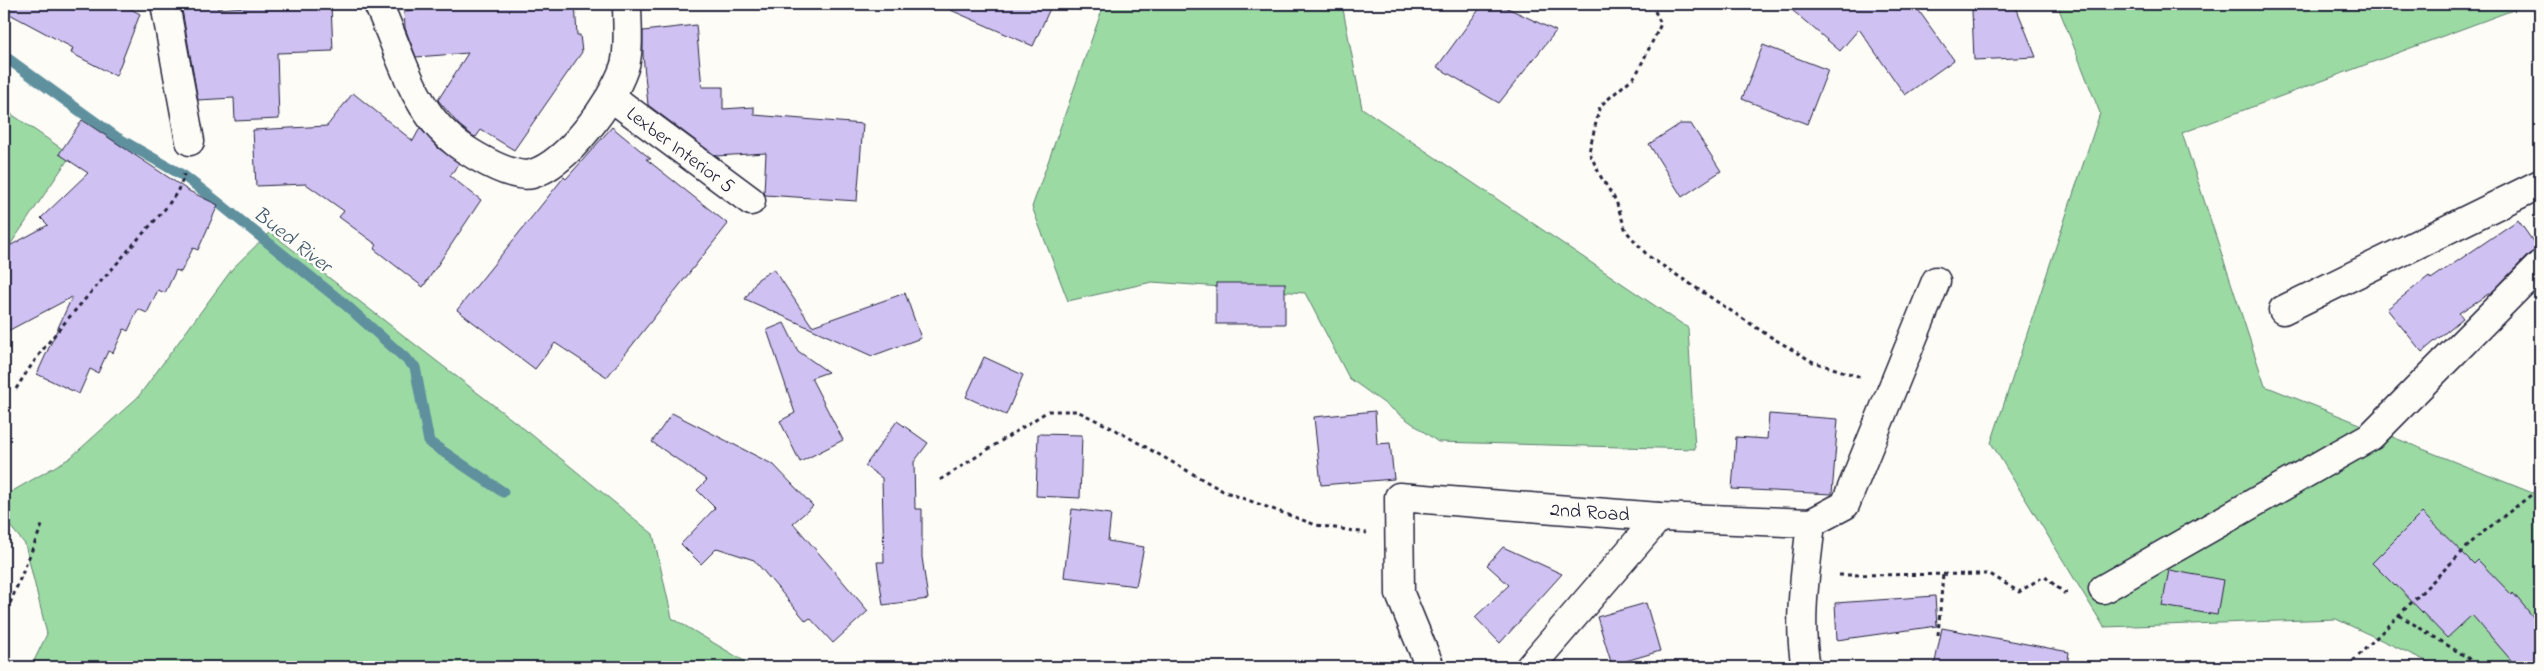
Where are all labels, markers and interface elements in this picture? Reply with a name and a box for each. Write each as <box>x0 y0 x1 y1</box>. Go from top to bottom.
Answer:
street label: Lexber Interior 5 <box>619 101 740 201</box>
water label: Bued River <box>246 200 339 282</box>
street label: 2nd Road <box>1549 496 1631 531</box>

